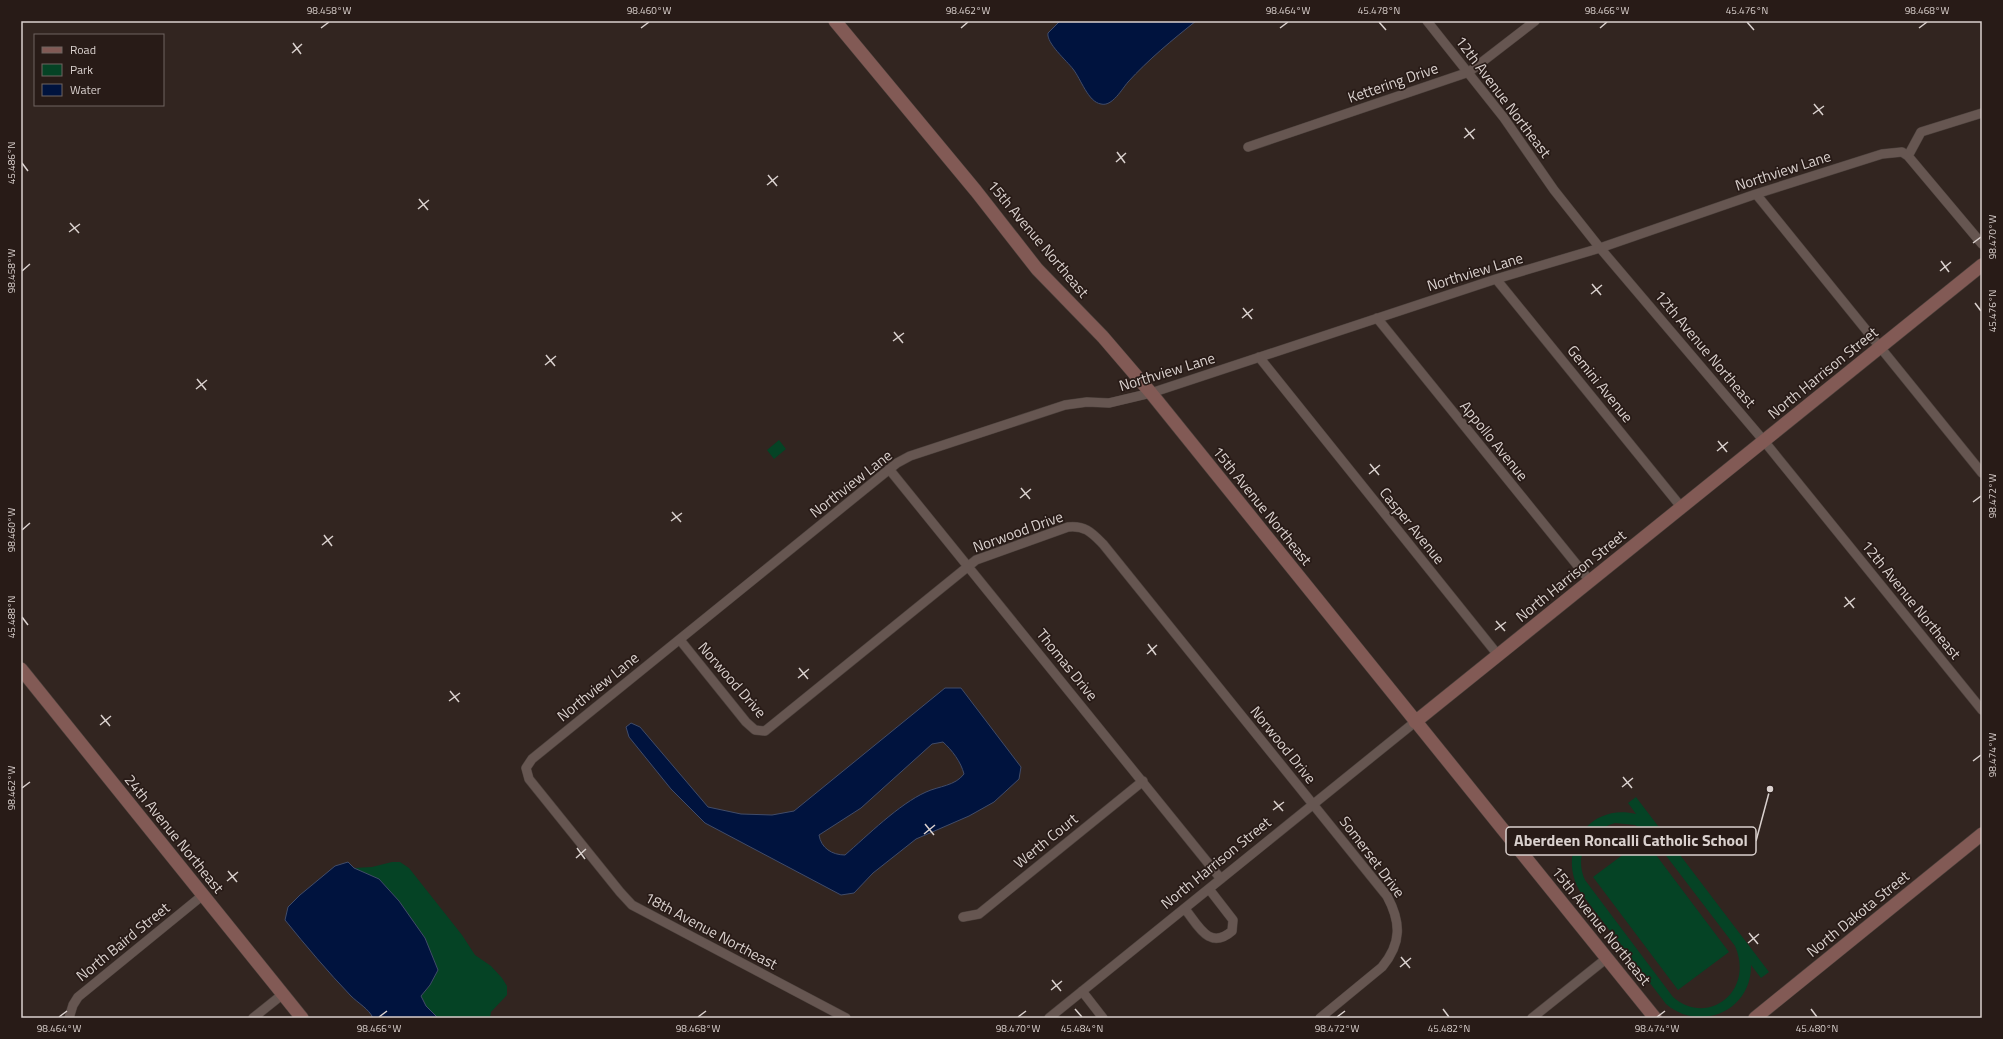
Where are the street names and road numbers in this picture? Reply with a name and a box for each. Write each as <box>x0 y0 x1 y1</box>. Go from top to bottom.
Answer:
street label: 12th Avenue Northeast <box>1450 31 1557 163</box>
street label: Kettering Drive <box>1345 56 1441 109</box>
street label: Northview Lane <box>1732 144 1834 197</box>
street label: 15th Avenue Northeast <box>982 175 1095 303</box>
street label: Northview Lane <box>1424 246 1526 297</box>
street label: 12th Avenue Northeast <box>1649 285 1762 413</box>
street label: North Harrison Street <box>1763 320 1883 424</box>
street label: Gemini Avenue <box>1562 340 1639 428</box>
street label: Northview Lane <box>1116 346 1218 397</box>
street label: Appollo Avenue <box>1455 395 1534 486</box>
street label: 15th Avenue Northeast <box>1207 441 1318 571</box>
street label: Northview Lane <box>804 444 897 523</box>
street label: Casper Avenue <box>1374 482 1451 569</box>
street label: Norwood Drive <box>970 505 1066 558</box>
street label: North Harrison Street <box>1511 523 1631 627</box>
street label: 12th Avenue Northeast <box>1856 535 1967 665</box>
street label: Thomas Drive <box>1031 624 1104 706</box>
street label: Norwood Drive <box>693 636 772 723</box>
street label: Northview Lane <box>552 646 644 727</box>
street label: Norwood Drive <box>1245 701 1322 789</box>
street label: 24th Avenue Northeast <box>119 769 230 899</box>
street label: Werth Court <box>1009 807 1083 874</box>
street label: North Harrison Street <box>1156 810 1276 914</box>
street label: Somerset Drive <box>1334 811 1411 902</box>
street label: 15th Avenue Northeast <box>1546 861 1657 991</box>
street label: North Dakota Street <box>1801 864 1915 962</box>
street label: 18th Avenue Northeast <box>641 886 782 976</box>
street label: North Baird Street <box>71 896 175 987</box>

